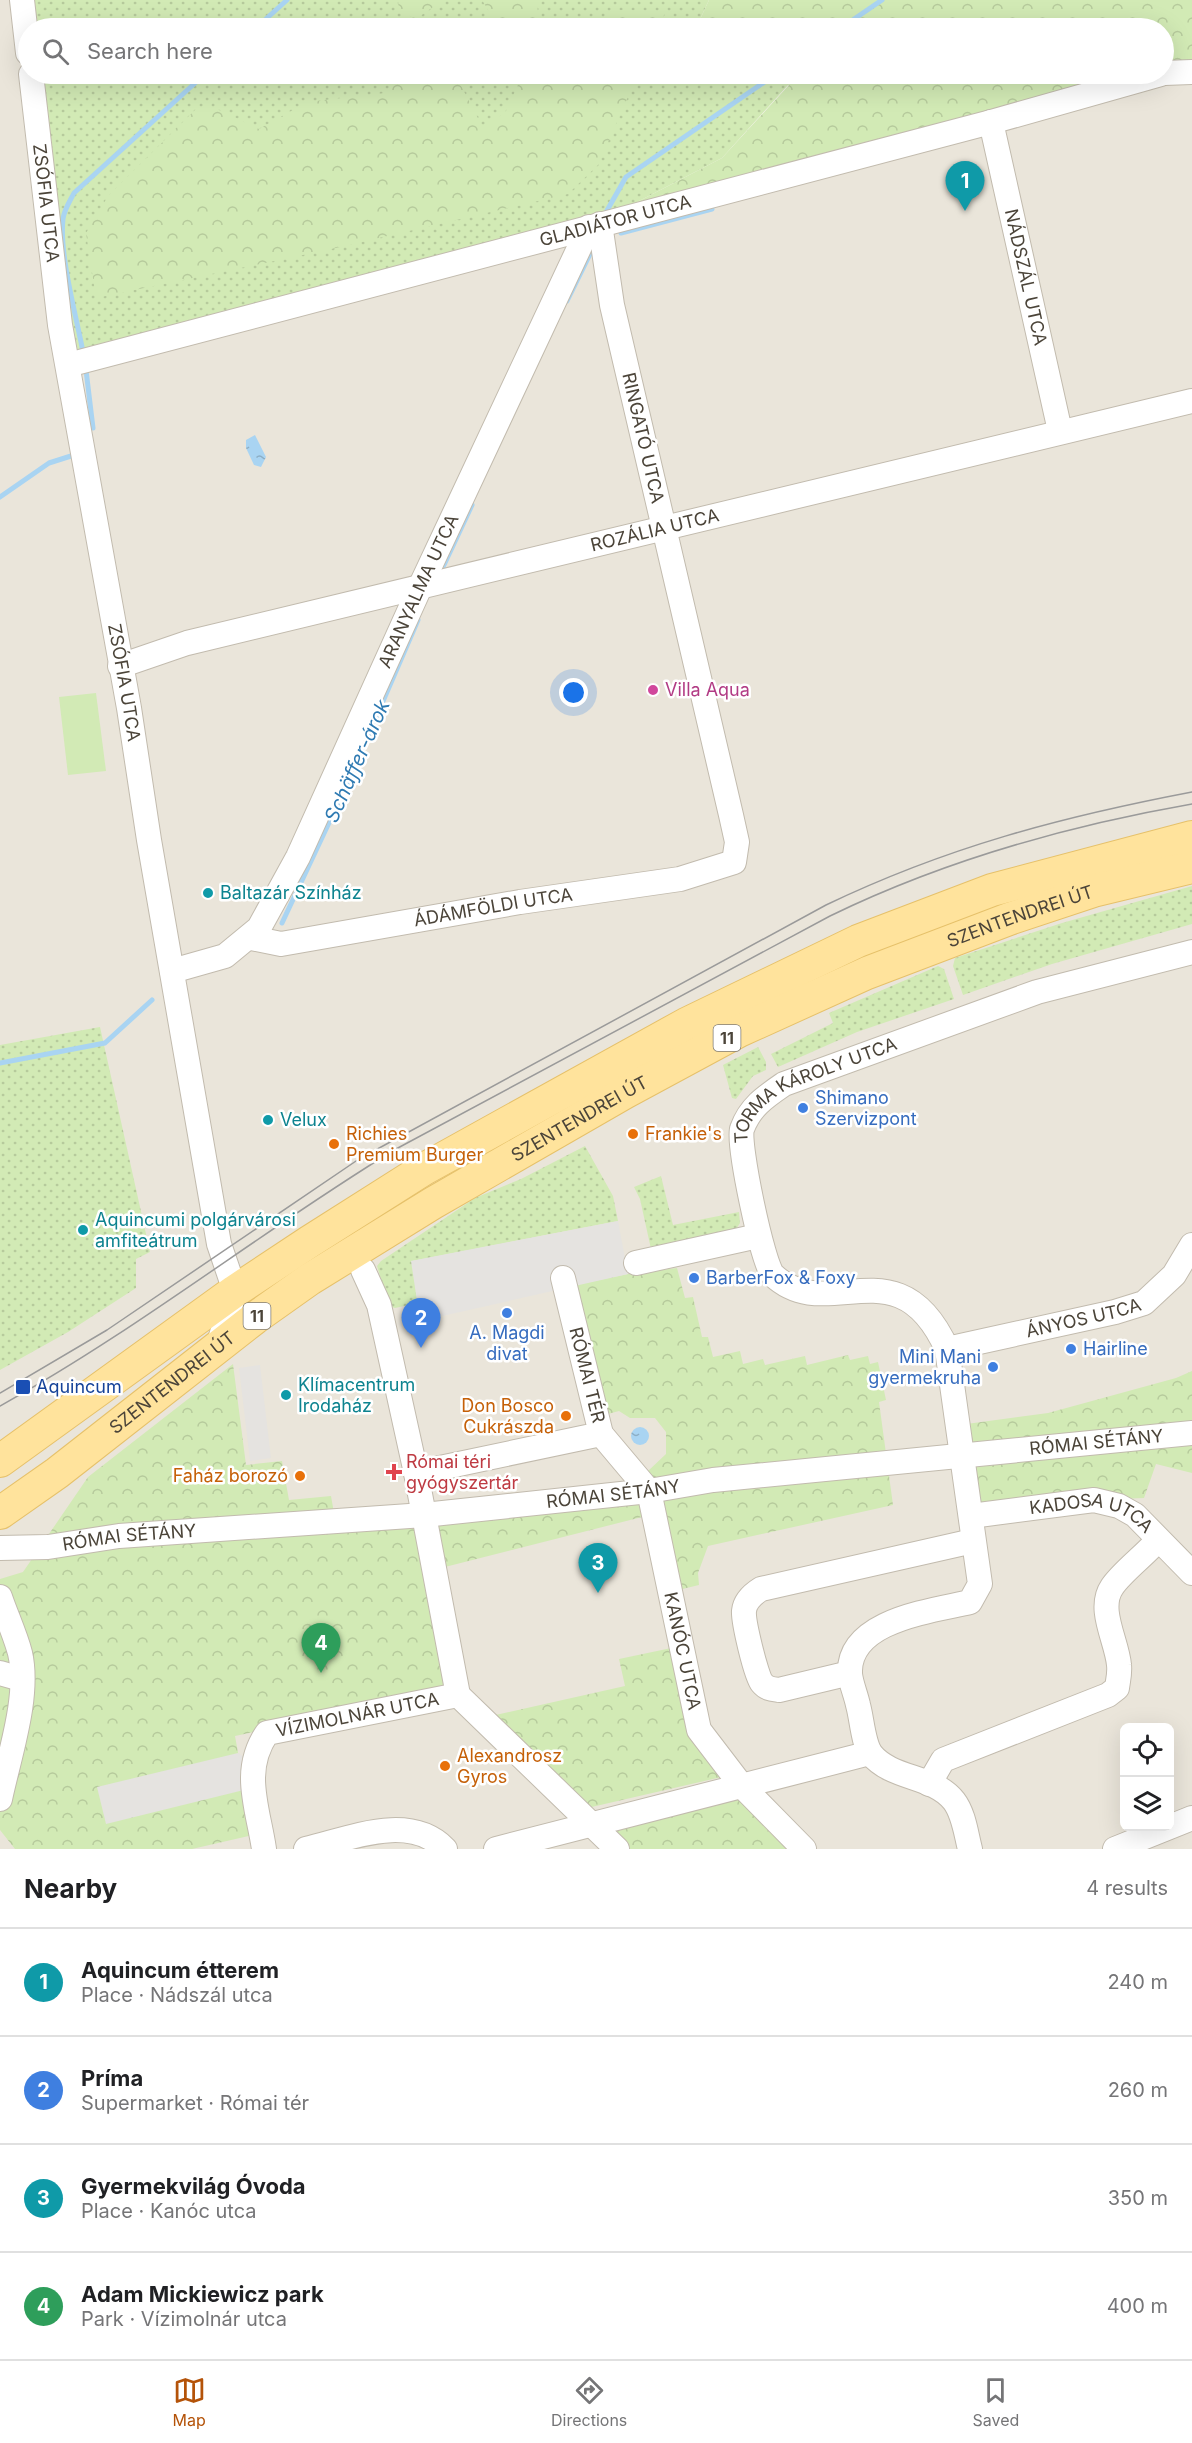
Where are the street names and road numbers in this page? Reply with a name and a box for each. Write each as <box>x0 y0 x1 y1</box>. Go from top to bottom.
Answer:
street label: ZSÓFIA UTCA <box>29 143 64 264</box>
street label: GLADIÁTOR UTCA <box>537 190 693 250</box>
street label: NÁDSZÁL UTCA <box>1001 207 1052 347</box>
street label: RINGATÓ UTCA <box>618 370 670 505</box>
street label: ROZÁLIA UTCA <box>588 504 721 555</box>
street label: ARANYALMA UTCA <box>374 511 463 671</box>
street label: ZSÓFIA UTCA <box>104 622 145 743</box>
street label: SZENTENDREI ÚT <box>944 881 1096 952</box>
street label: ÁDÁMFÖLDI UTCA <box>412 884 574 930</box>
road number: 11 <box>714 1025 740 1051</box>
street label: TORMA KÁROLY UTCA <box>730 1033 900 1144</box>
street label: SZENTENDREI ÚT <box>507 1071 651 1166</box>
street label: ÁNYOS UTCA <box>1024 1294 1144 1341</box>
road number: 11 <box>244 1303 270 1329</box>
street label: RÓMAI TÉR <box>565 1325 611 1425</box>
street label: SZENTENDREI ÚT <box>105 1327 239 1438</box>
street label: RÓMAI SÉTÁNY <box>1028 1425 1164 1459</box>
street label: RÓMAI SÉTÁNY <box>545 1475 682 1512</box>
street label: KADOSA UTCA <box>1028 1489 1158 1537</box>
street label: RÓMAI SÉTÁNY <box>61 1520 197 1555</box>
street label: KANÓC UTCA <box>660 1590 706 1712</box>
street label: VÍZIMOLNÁR UTCA <box>274 1688 441 1741</box>

